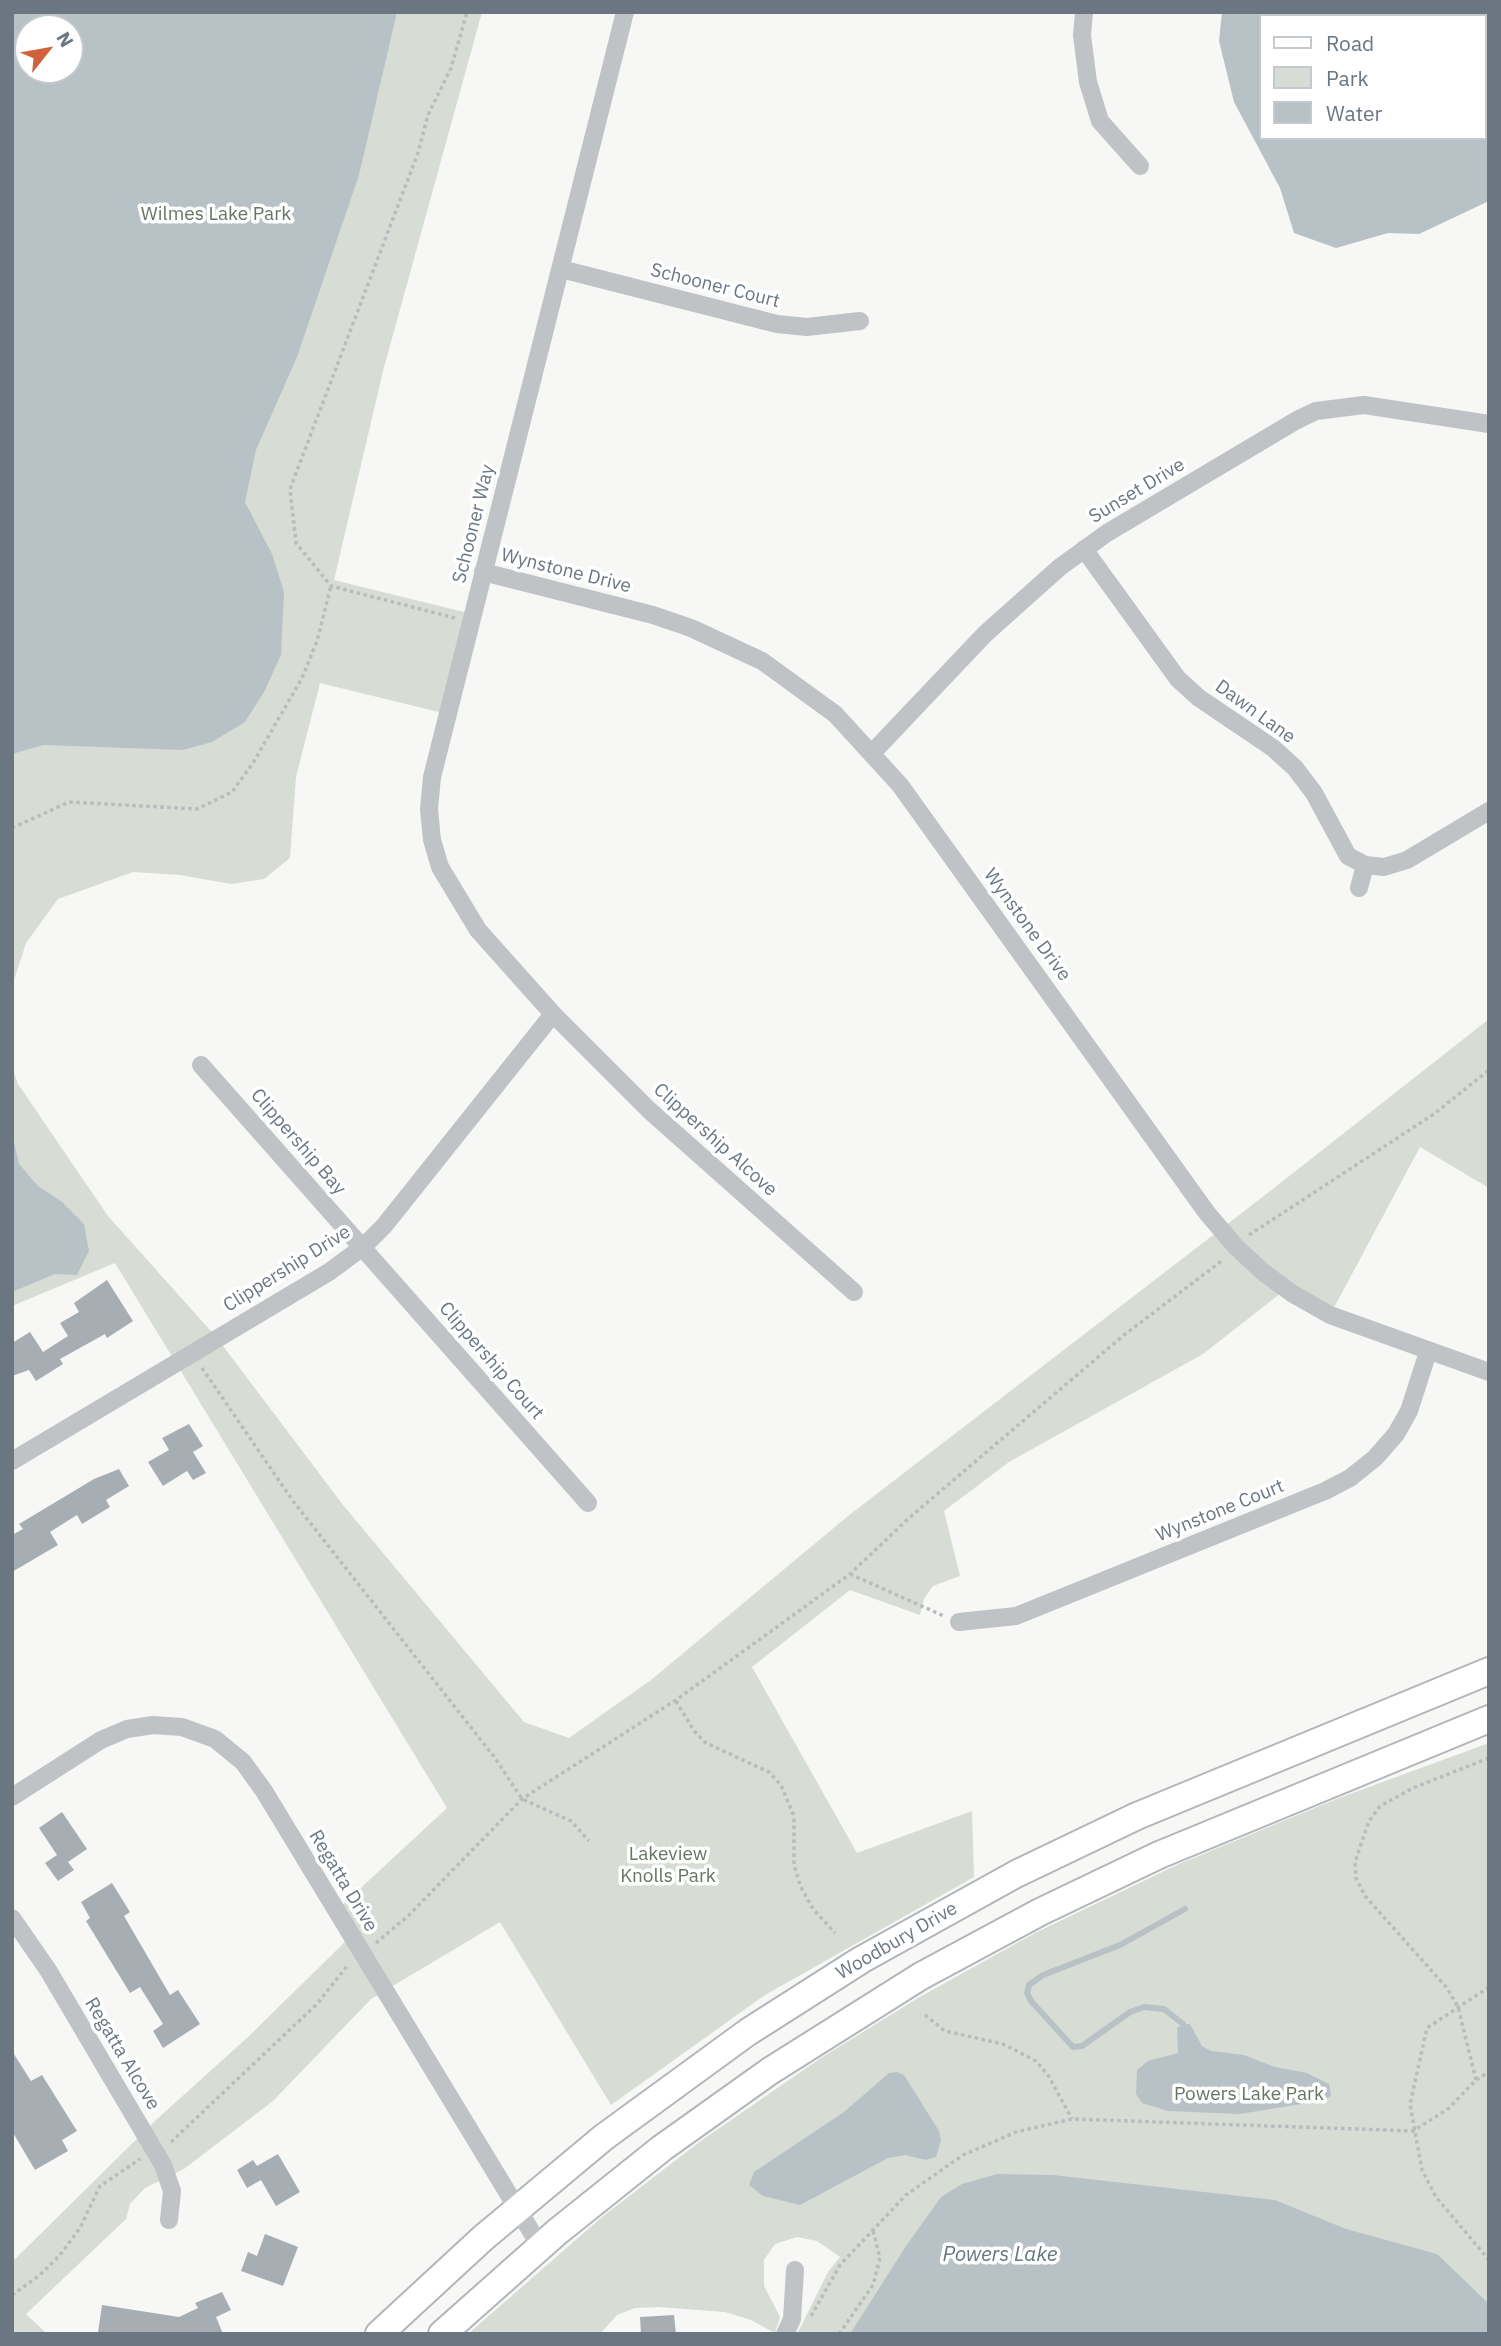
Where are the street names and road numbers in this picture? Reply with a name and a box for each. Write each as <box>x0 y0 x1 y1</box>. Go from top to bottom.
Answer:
street label: Schooner Court <box>648 259 782 313</box>
street label: Sunset Drive <box>1085 454 1189 528</box>
street label: Schooner Way <box>448 462 500 586</box>
street label: Wynstone Drive <box>499 544 633 598</box>
street label: Dawn Lane <box>1210 675 1300 749</box>
street label: Wynstone Drive <box>979 864 1075 986</box>
street label: Clippership Alcove <box>649 1079 781 1201</box>
street label: Clippership Bay <box>246 1084 350 1200</box>
street label: Clippership Drive <box>219 1221 355 1317</box>
street label: Clippership Court <box>434 1298 548 1424</box>
street label: Wynstone Court <box>1153 1475 1287 1547</box>
street label: Regatta Drive <box>304 1826 382 1936</box>
street label: Woodbury Drive <box>832 1897 962 1985</box>
street label: Regatta Alcove <box>79 1994 165 2114</box>

